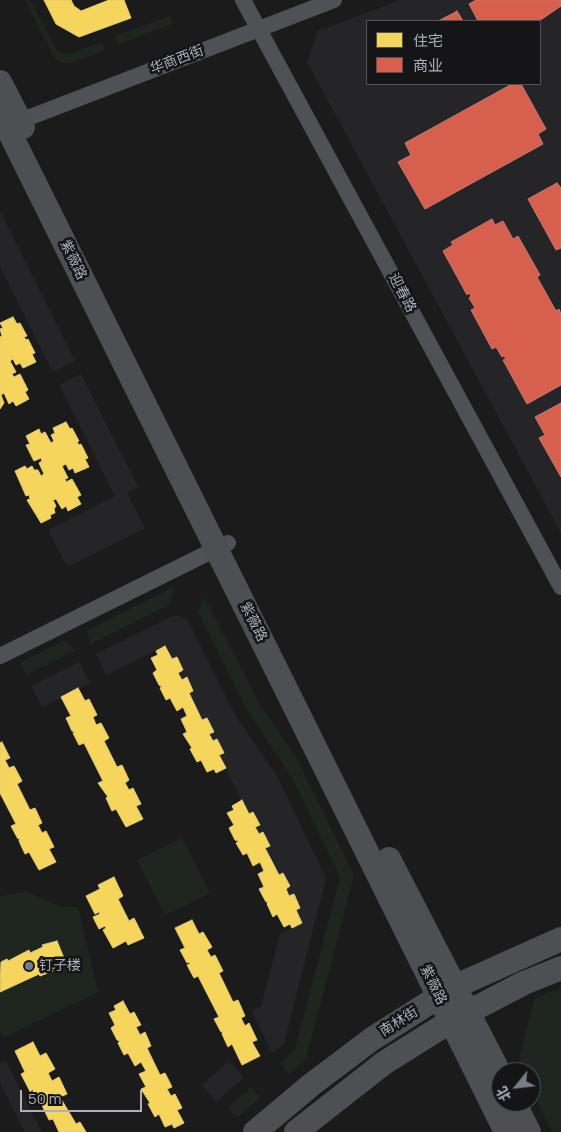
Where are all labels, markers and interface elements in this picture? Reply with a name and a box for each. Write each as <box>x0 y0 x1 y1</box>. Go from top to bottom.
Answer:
legend <box>366 20 541 85</box>
text: 住宅 <box>413 30 443 51</box>
street label: 华商西街 <box>148 42 206 78</box>
text: 商业 <box>413 55 443 76</box>
street label: 紫薇路 <box>56 237 90 283</box>
street label: 迎春路 <box>385 271 419 315</box>
street label: 紫薇路 <box>236 599 270 645</box>
place label: 钉子楼 <box>39 958 81 974</box>
marker: 钉子楼 <box>23 960 35 972</box>
street label: 紫薇路 <box>416 962 450 1008</box>
street label: 南林街 <box>377 1004 421 1040</box>
north arrow <box>491 1062 541 1112</box>
scale bar <box>22 1080 145 1112</box>
text: 北 <box>492 1083 515 1105</box>
text: 50 m <box>28 1088 62 1109</box>

